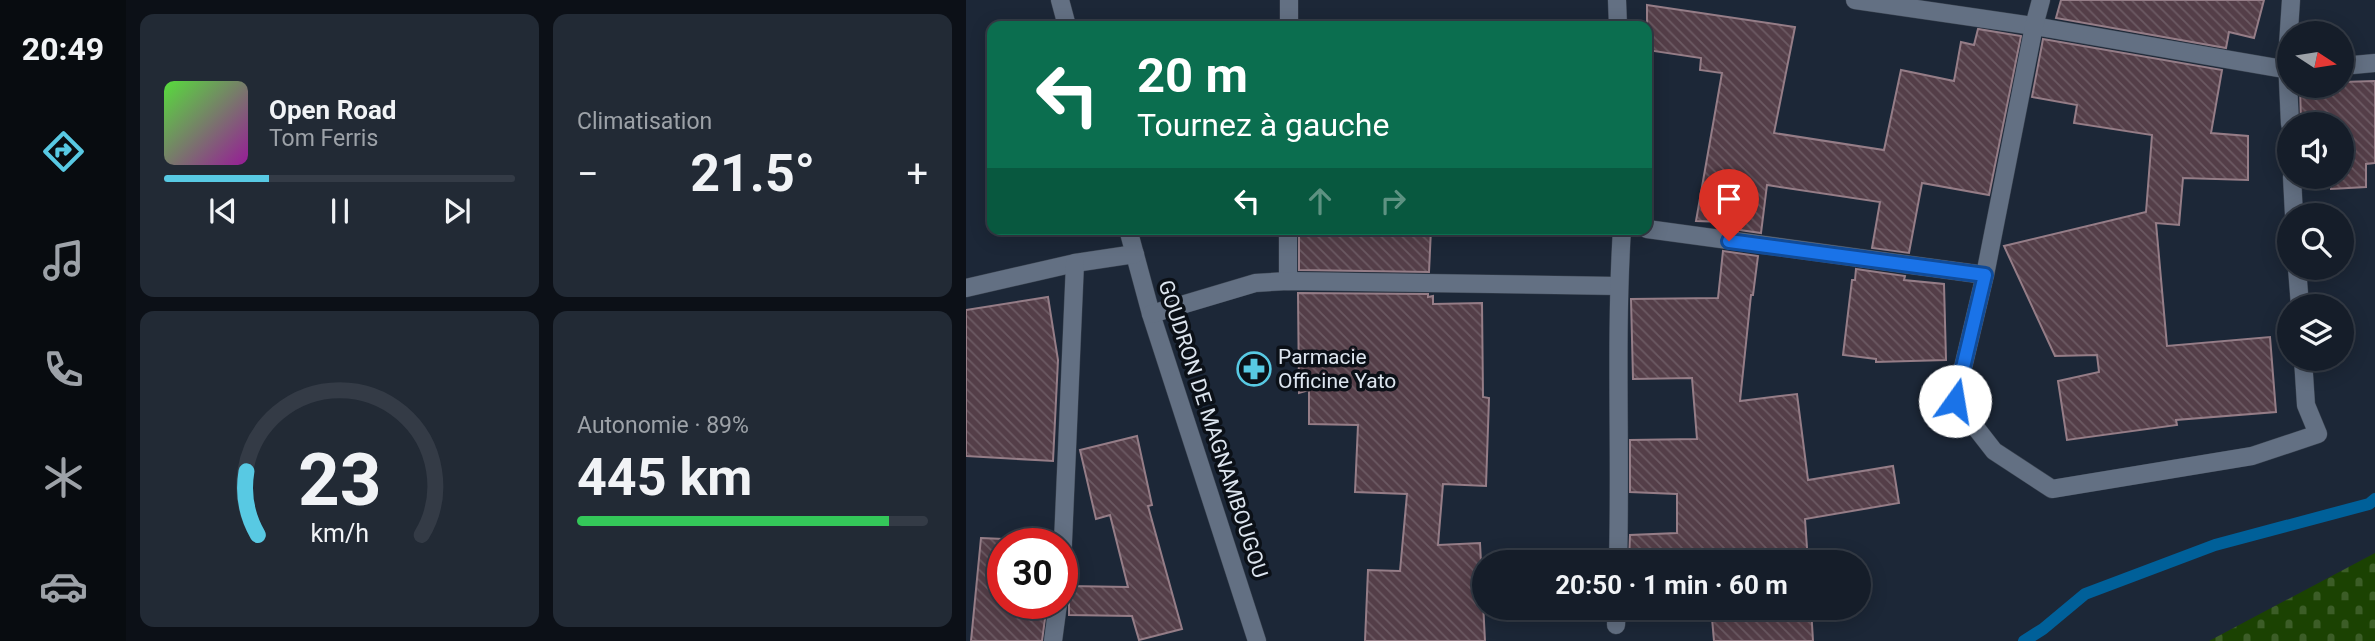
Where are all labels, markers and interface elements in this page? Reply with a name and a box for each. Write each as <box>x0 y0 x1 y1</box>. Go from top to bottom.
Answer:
north arrow <box>2277 21 2354 98</box>
map controls <box>2277 21 2354 371</box>
text: 20:49 <box>22 30 104 68</box>
text: 20 m <box>1137 47 1248 104</box>
icon: left <box>1022 49 1113 140</box>
text: Open Road <box>269 95 397 125</box>
text: Tournez à gauche <box>1137 106 1389 144</box>
text: Climatisation <box>577 108 712 135</box>
button: sound <box>2277 112 2354 189</box>
text: Tom Ferris <box>269 125 378 152</box>
icon: directions <box>39 127 88 176</box>
text: 21.5° <box>690 143 815 204</box>
text: − <box>577 152 599 196</box>
text: + <box>906 152 928 196</box>
pin <box>1699 169 1759 241</box>
icon: arrive <box>1710 180 1748 218</box>
icon: left <box>1228 182 1266 220</box>
icon: ahead <box>1301 182 1339 220</box>
icon: right <box>1374 182 1412 220</box>
icon: previous <box>204 192 242 230</box>
icon: pause <box>321 192 359 230</box>
icon: next <box>438 192 476 230</box>
button: search <box>2277 203 2354 280</box>
icon: music <box>39 236 88 285</box>
street label: GOUDRON DE MAGNAMBOUGOU <box>1153 277 1273 581</box>
button: layers <box>2277 294 2354 371</box>
icon: phone <box>39 345 88 394</box>
place label: Parmacie Officine Yato <box>1278 345 1396 393</box>
pharmacy icon: Parmacie Officine Yato <box>1235 350 1273 388</box>
position arrow <box>1918 364 1992 438</box>
text: Autonomie · 89% <box>577 412 749 439</box>
text: 23 <box>298 437 381 523</box>
text: 445 km <box>577 447 752 508</box>
icon: climate <box>39 453 88 502</box>
text: km/h <box>310 519 369 548</box>
speed limit sign: 30 <box>987 528 1078 619</box>
icon: car <box>39 562 88 611</box>
text: 20:50 · 1 min · 60 m <box>1555 570 1788 600</box>

